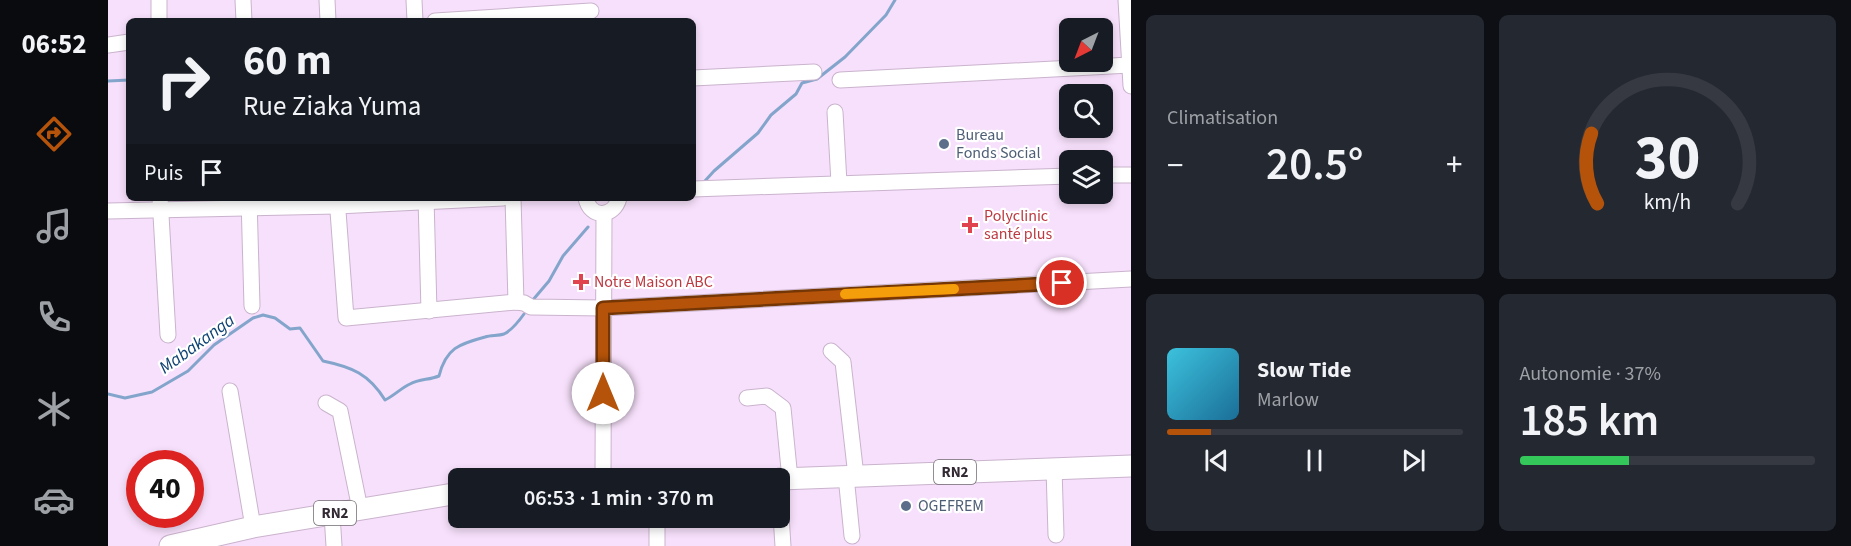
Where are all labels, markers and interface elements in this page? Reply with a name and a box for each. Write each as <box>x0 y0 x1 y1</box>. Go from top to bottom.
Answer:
north arrow <box>1059 18 1113 72</box>
map controls <box>1059 18 1113 204</box>
text: 06:52 <box>21 25 87 64</box>
text: 60 m <box>243 31 332 91</box>
icon: right <box>144 42 222 120</box>
button: search <box>1059 84 1113 138</box>
text: Rue Ziaka Yuma <box>243 87 421 126</box>
text: Climatisation <box>1167 104 1278 132</box>
icon: directions <box>33 113 75 155</box>
text: 30 <box>1634 114 1700 203</box>
place label: Bureau Fonds Social <box>956 124 1041 164</box>
text: 20.5° <box>1266 133 1363 197</box>
marker: Bureau Fonds Social <box>937 137 951 151</box>
text: − <box>1167 142 1183 189</box>
text: + <box>1446 142 1462 189</box>
button: layers <box>1059 150 1113 204</box>
icon: arrive <box>195 156 228 189</box>
text: Puis <box>144 157 183 189</box>
text: km/h <box>1643 187 1691 218</box>
icon: music <box>33 205 75 247</box>
place label: Polyclinic santé plus <box>984 205 1053 245</box>
marker: Polyclinic santé plus <box>961 216 979 234</box>
pin <box>1036 257 1087 308</box>
icon: arrive <box>1045 266 1078 299</box>
place label: Notre Maison ABC <box>594 271 713 293</box>
marker: Notre Maison ABC <box>572 273 590 291</box>
icon: phone <box>33 296 75 338</box>
water label: Mabakanga <box>154 308 240 380</box>
text: Slow Tide <box>1257 354 1351 386</box>
text: Autonomie · 37% <box>1520 360 1661 388</box>
position arrow <box>571 361 635 425</box>
text: Marlow <box>1257 386 1319 414</box>
icon: climate <box>33 388 75 430</box>
text: 185 km <box>1520 389 1659 453</box>
icon: previous <box>1200 444 1233 477</box>
icon: pause <box>1298 444 1331 477</box>
icon: next <box>1397 444 1430 477</box>
speed limit sign: 40 <box>126 450 204 528</box>
road number: RN2 <box>934 460 976 484</box>
icon: car <box>33 479 75 521</box>
text: 06:53 · 1 min · 370 m <box>524 482 714 514</box>
place label: OGEFREM <box>918 495 984 517</box>
marker: OGEFREM <box>899 499 913 513</box>
road number: RN2 <box>314 501 356 525</box>

